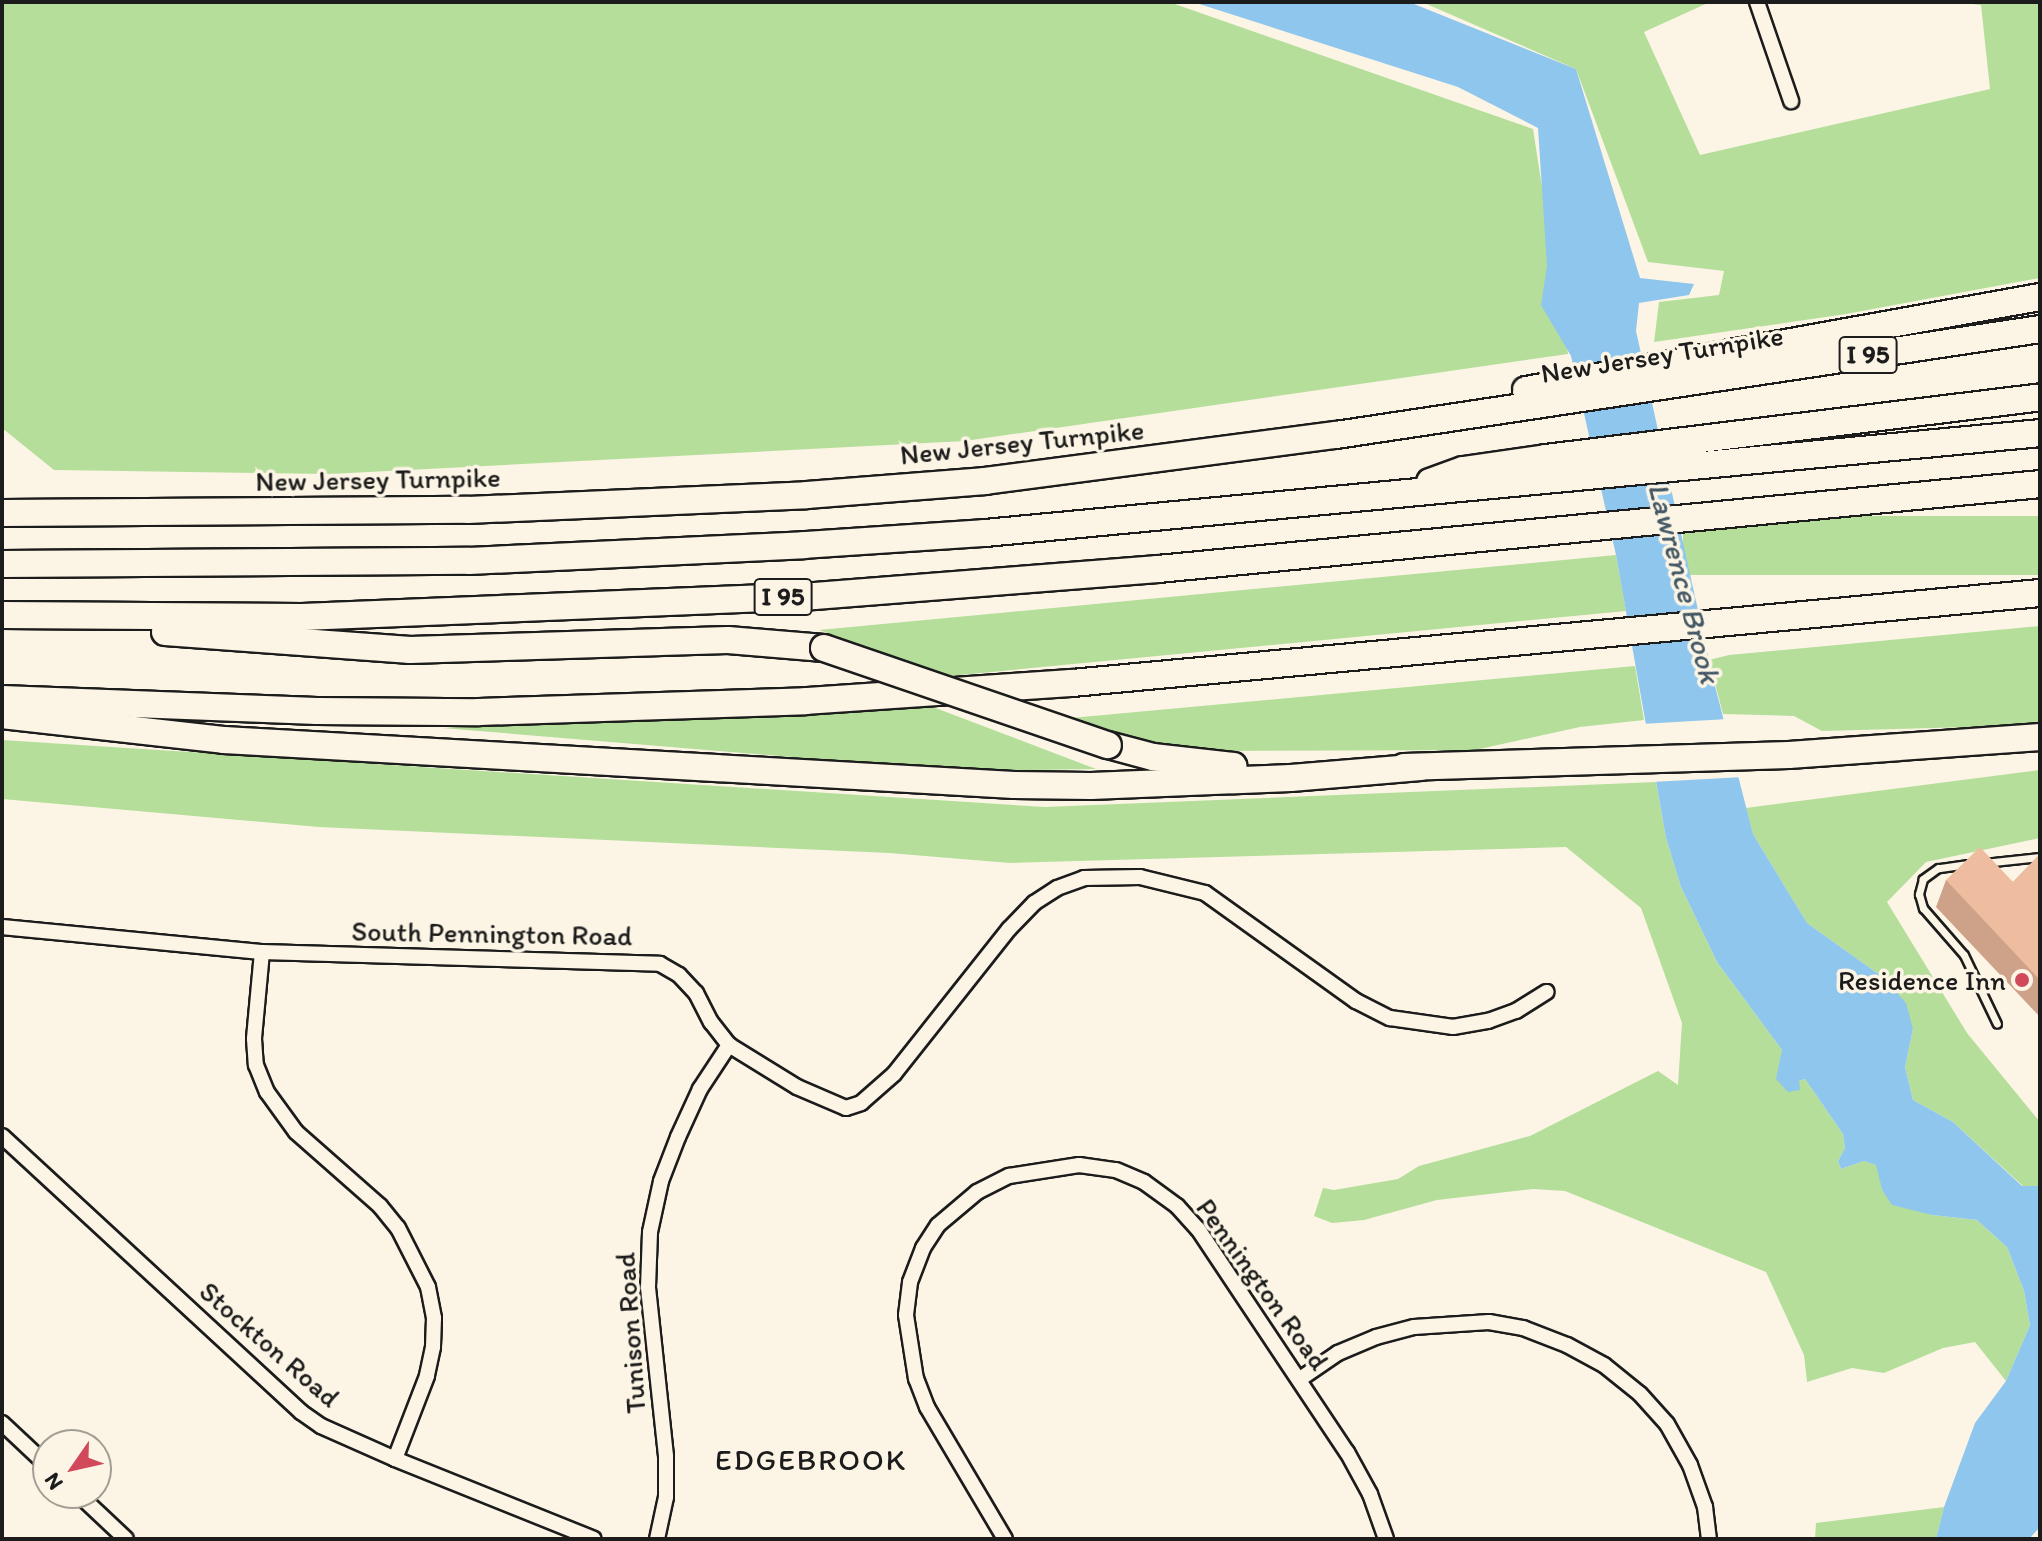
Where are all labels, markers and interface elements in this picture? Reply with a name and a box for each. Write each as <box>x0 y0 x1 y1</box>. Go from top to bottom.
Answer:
street label: New Jersey Turnpike <box>1538 318 1786 390</box>
road number: I 95 <box>1838 333 1898 377</box>
street label: New Jersey Turnpike <box>898 412 1146 472</box>
street label: New Jersey Turnpike <box>255 460 501 498</box>
water label: Lawrence Brook <box>1640 479 1728 687</box>
road number: I 95 <box>753 575 813 619</box>
street label: South Pennington Road <box>352 914 632 952</box>
place label: Residence Inn <box>1838 963 2006 997</box>
marker: Residence Inn <box>2013 971 2031 989</box>
street label: Pennington Road <box>1190 1192 1336 1376</box>
street label: Tunison Road <box>608 1251 652 1415</box>
street label: Stockton Road <box>193 1274 347 1414</box>
north arrow <box>32 1429 112 1509</box>
district label: EDGEBROOK <box>715 1442 907 1478</box>
text: N <box>38 1468 69 1495</box>

